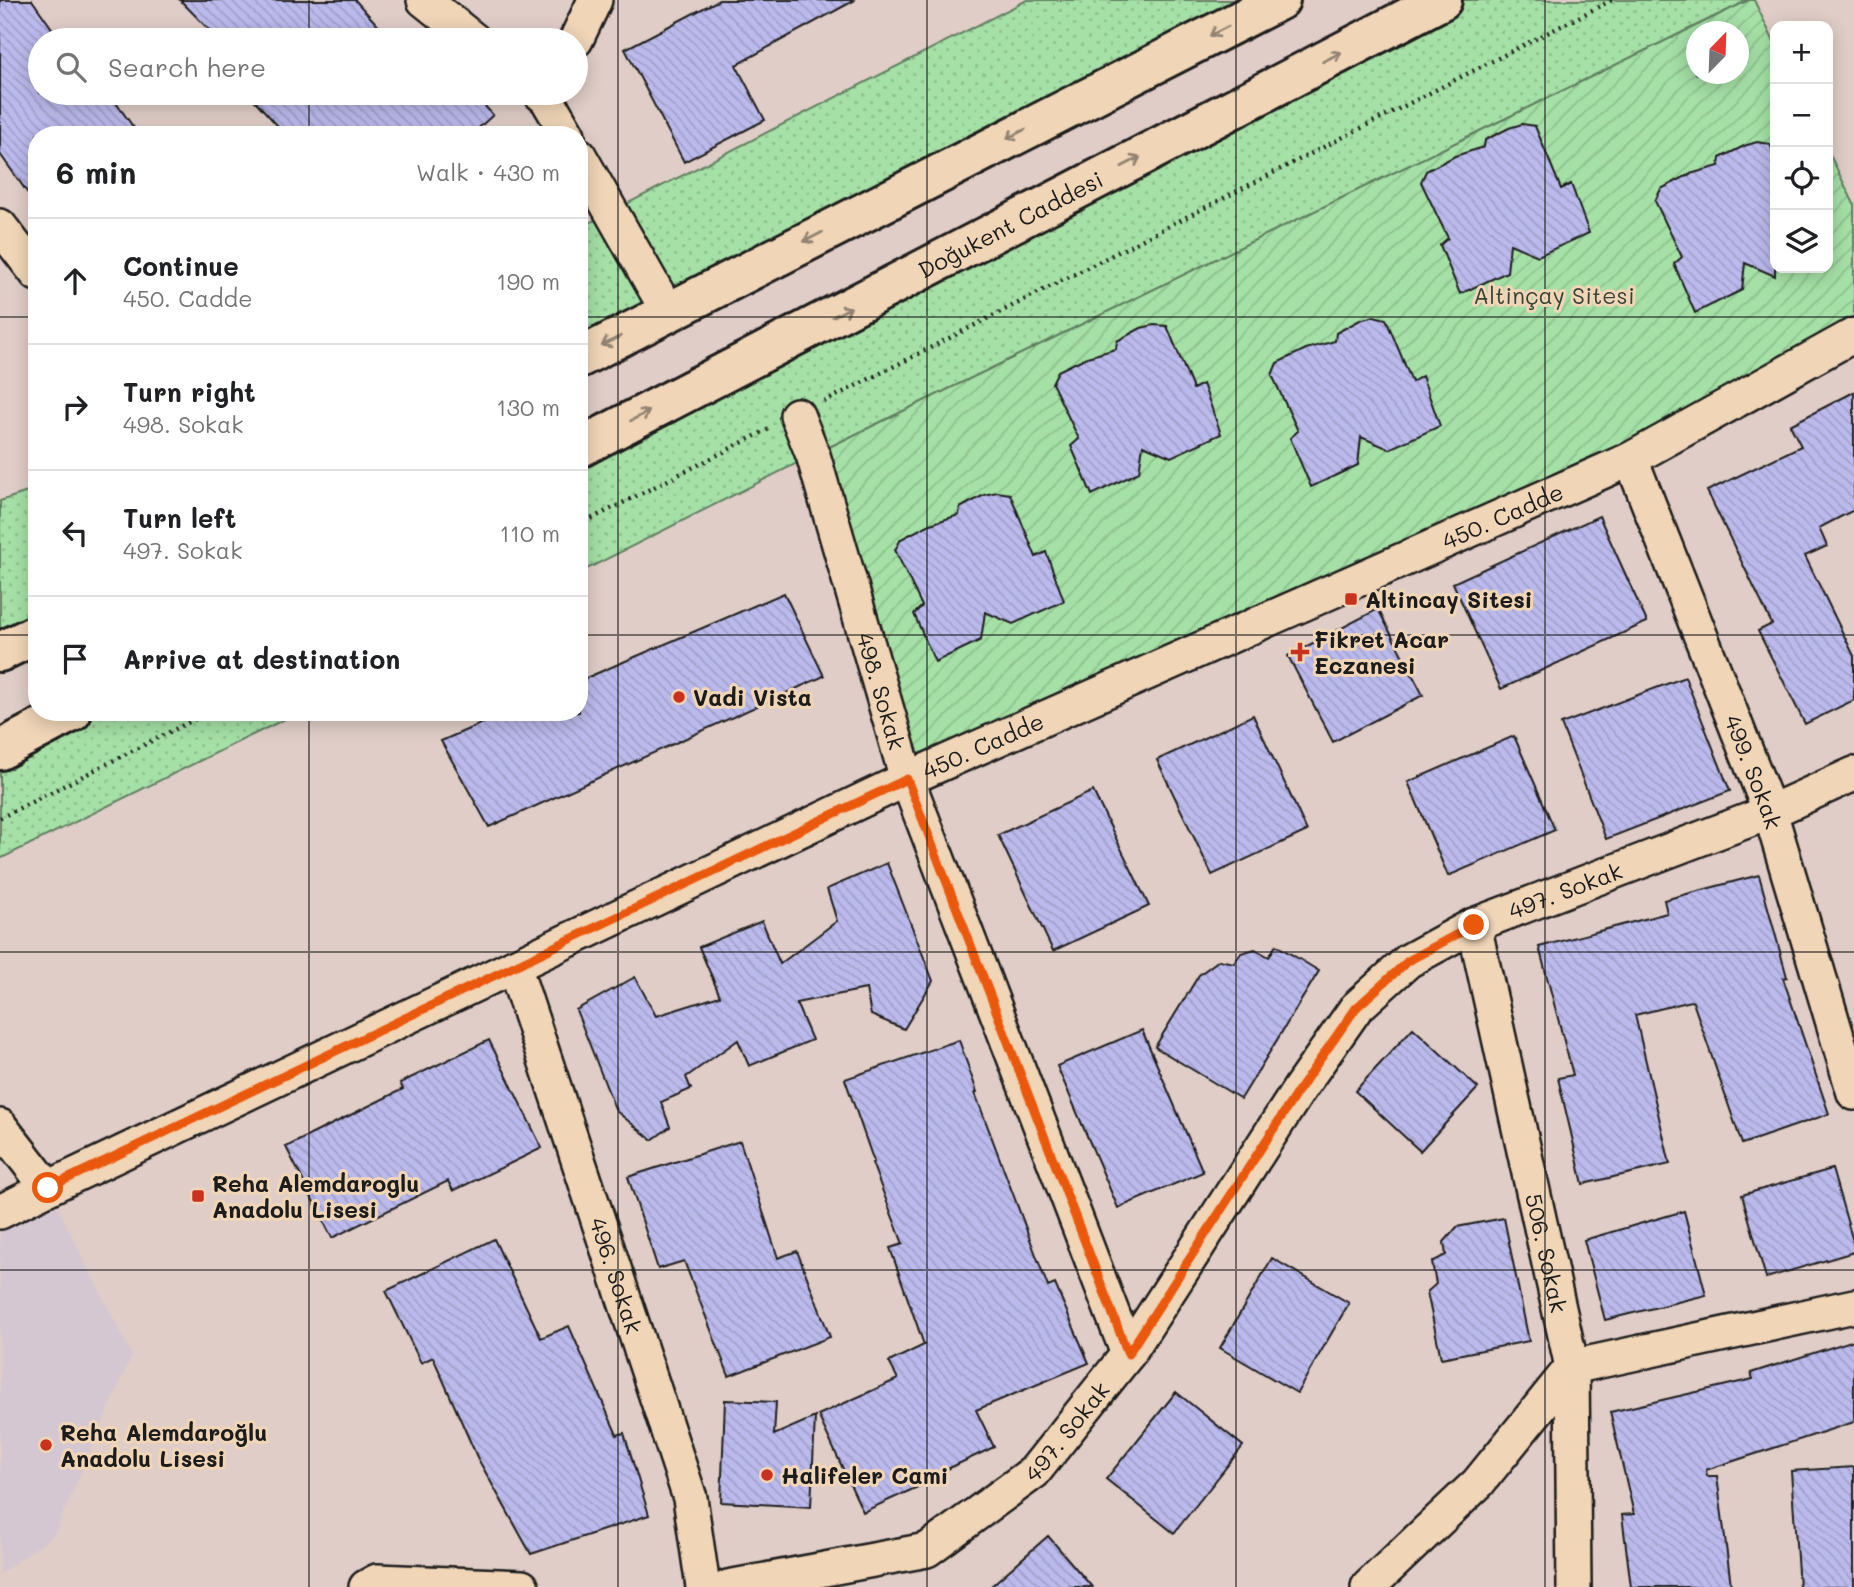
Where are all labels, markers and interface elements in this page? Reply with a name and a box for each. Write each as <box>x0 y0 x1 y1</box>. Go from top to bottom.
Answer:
north arrow <box>1686 21 1749 84</box>
map controls <box>1770 21 1833 273</box>
button: + <box>1770 21 1833 84</box>
one-way arrow <box>1209 25 1230 38</box>
search box <box>28 28 588 105</box>
icon: search <box>52 48 90 86</box>
one-way arrow <box>1322 49 1342 63</box>
text: Search here <box>108 50 266 84</box>
button: − <box>1770 84 1833 147</box>
one-way arrow <box>1006 128 1027 142</box>
button: locate <box>1770 147 1833 210</box>
text: 6 min <box>56 152 136 192</box>
one-way arrow <box>1120 154 1140 168</box>
text: Walk · 430 m <box>416 157 560 187</box>
street label: Doğukent Caddesi <box>913 164 1108 285</box>
button: layers <box>1770 210 1833 273</box>
one-way arrow <box>803 231 824 245</box>
text: Continue <box>123 249 239 283</box>
icon: ahead <box>56 262 94 300</box>
text: 190 m <box>496 266 560 296</box>
park label: Altinçay Sitesi <box>1473 280 1635 310</box>
text: 450. Cadde <box>123 283 252 313</box>
one-way arrow <box>831 304 852 318</box>
one-way arrow <box>601 335 622 349</box>
text: Turn right <box>123 375 256 409</box>
icon: right <box>56 388 94 426</box>
text: 130 m <box>496 392 560 422</box>
text: 498. Sokak <box>123 409 244 439</box>
one-way arrow <box>629 409 650 423</box>
street label: 450. Cadde <box>1437 476 1568 556</box>
text: Turn left <box>123 501 236 535</box>
icon: left <box>56 514 94 552</box>
text: 110 m <box>500 518 560 548</box>
text: 497. Sokak <box>123 535 242 565</box>
place label: Altincay Sitesi <box>1365 584 1533 614</box>
marker: Altincay Sitesi <box>1343 591 1359 607</box>
place label: Fikret Acar Eczanesi <box>1314 624 1449 680</box>
street label: 498. Sokak <box>850 629 913 753</box>
icon: arrive <box>56 640 94 678</box>
text: Arrive at destination <box>123 642 400 676</box>
marker: Fikret Acar Eczanesi <box>1292 644 1308 660</box>
place label: Vadi Vista <box>693 682 812 712</box>
marker: Vadi Vista <box>671 689 687 705</box>
street label: 450. Cadde <box>918 706 1048 785</box>
street label: 499. Sokak <box>1718 710 1789 832</box>
street label: 497. Sokak <box>1504 855 1626 926</box>
route end <box>1458 909 1489 940</box>
place label: Reha Alemdaroglu Anadolu Lisesi <box>212 1168 419 1224</box>
route start <box>32 1172 63 1203</box>
marker: Reha Alemdaroglu Anadolu Lisesi <box>190 1188 206 1204</box>
street label: 506. Sokak <box>1519 1191 1574 1315</box>
street label: 496. Sokak <box>583 1214 650 1337</box>
street label: 497. Sokak <box>1019 1375 1115 1489</box>
place label: Reha Alemdaroğlu Anadolu Lisesi <box>60 1417 267 1473</box>
marker: Reha Alemdaroğlu Anadolu Lisesi <box>38 1437 54 1453</box>
place label: Halifeler Cami <box>781 1460 949 1490</box>
marker: Halifeler Cami <box>759 1467 775 1483</box>

